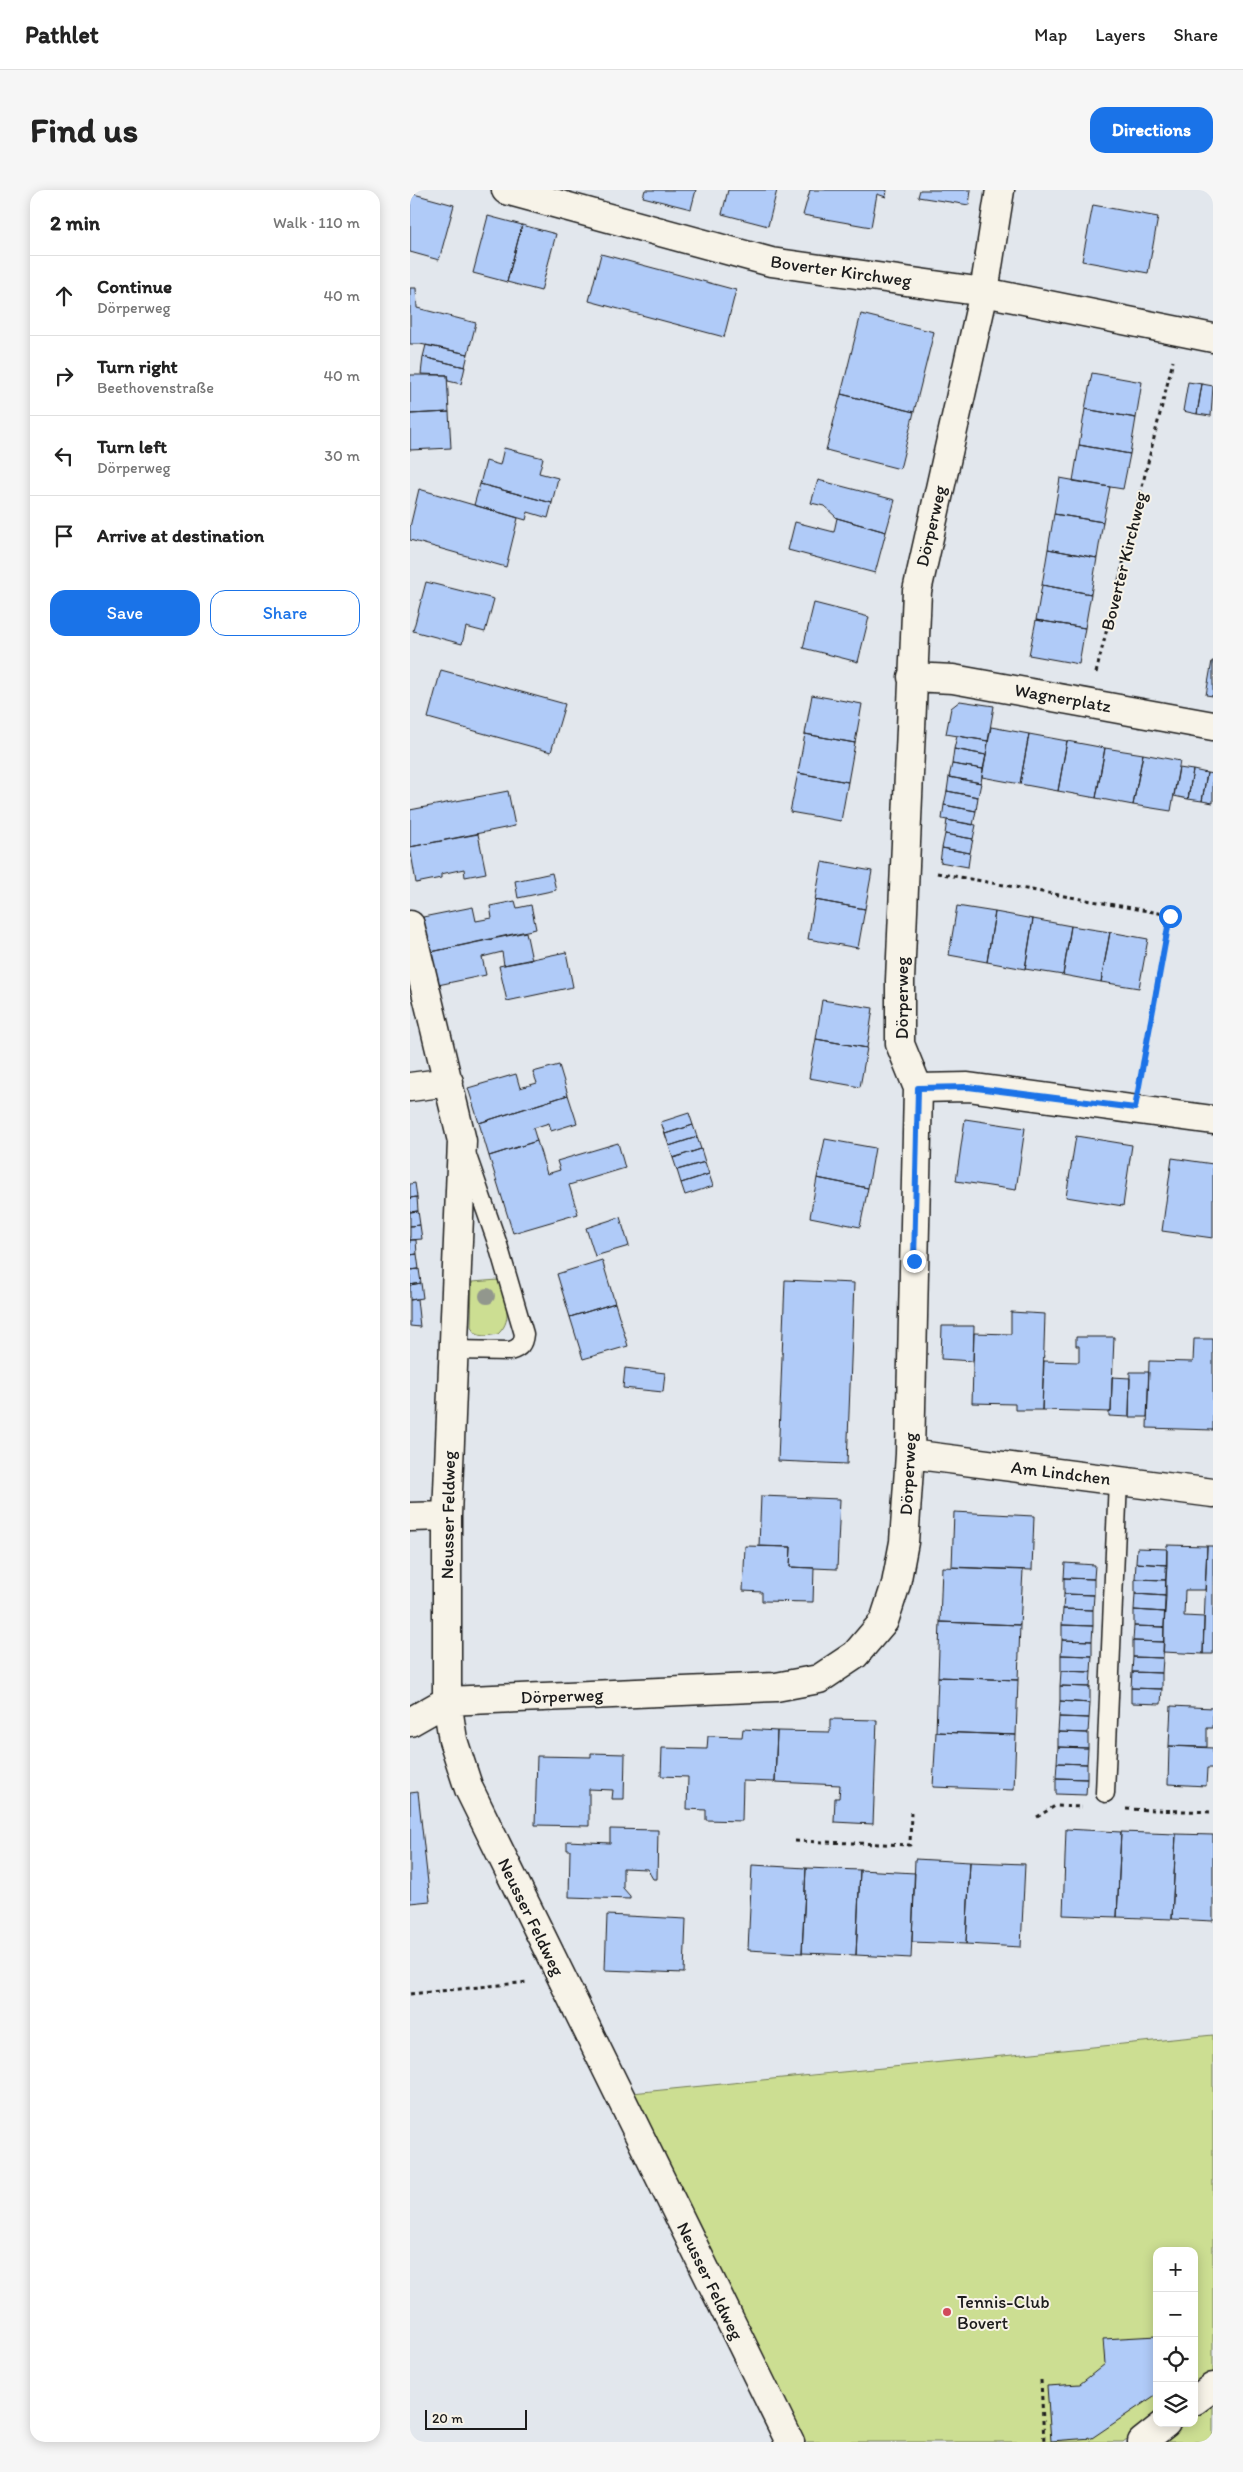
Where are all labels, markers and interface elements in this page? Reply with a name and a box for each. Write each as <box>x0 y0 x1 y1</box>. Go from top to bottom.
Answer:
text: Pathlet <box>25 20 99 49</box>
text: Map <box>1034 24 1067 46</box>
text: Layers <box>1095 24 1145 46</box>
text: Share <box>1173 24 1218 46</box>
button: Directions <box>1090 107 1213 153</box>
text: Find us <box>30 109 138 151</box>
text: 2 min <box>50 210 100 235</box>
text: Walk · 110 m <box>273 213 360 232</box>
street label: Boverter Kirchweg <box>769 250 914 292</box>
text: Continue <box>97 275 172 298</box>
icon: ahead <box>50 282 78 310</box>
text: 40 m <box>323 286 360 305</box>
text: Dörperweg <box>97 298 171 317</box>
text: Turn right <box>97 355 178 378</box>
icon: right <box>50 362 78 390</box>
text: 40 m <box>323 366 360 385</box>
text: Beethovenstraße <box>97 378 214 397</box>
text: Turn left <box>97 435 167 458</box>
icon: left <box>50 442 78 470</box>
text: 30 m <box>324 446 360 465</box>
text: Dörperweg <box>97 458 171 477</box>
street label: Dörperweg <box>911 482 951 569</box>
street label: Boverter Kirchweg <box>1096 489 1152 633</box>
icon: arrive <box>50 522 78 550</box>
text: Arrive at destination <box>97 524 264 547</box>
button: Save <box>50 590 200 636</box>
button: Share <box>210 590 360 636</box>
street label: Wagnerplatz <box>1013 679 1114 717</box>
route start <box>1159 905 1182 928</box>
street label: Dörperweg <box>891 956 913 1039</box>
route end <box>903 1250 926 1273</box>
street label: Dörperweg <box>895 1431 921 1516</box>
street label: Neusser Feldweg <box>436 1450 460 1579</box>
street label: Am Lindchen <box>1010 1456 1112 1490</box>
street label: Dörperweg <box>520 1684 605 1708</box>
street label: Neusser Feldweg <box>493 1854 569 1980</box>
street label: Neusser Feldweg <box>672 2218 748 2344</box>
map controls <box>1153 2247 1198 2427</box>
button: + <box>1153 2247 1198 2292</box>
place label: Tennis-Club Bovert <box>957 2291 1050 2334</box>
button: − <box>1153 2292 1198 2337</box>
marker: Tennis-Club Bovert <box>941 2306 953 2318</box>
button: locate <box>1153 2337 1198 2382</box>
button: layers <box>1153 2382 1198 2427</box>
scale bar <box>425 2407 528 2430</box>
text: 20 m <box>432 2410 463 2427</box>

